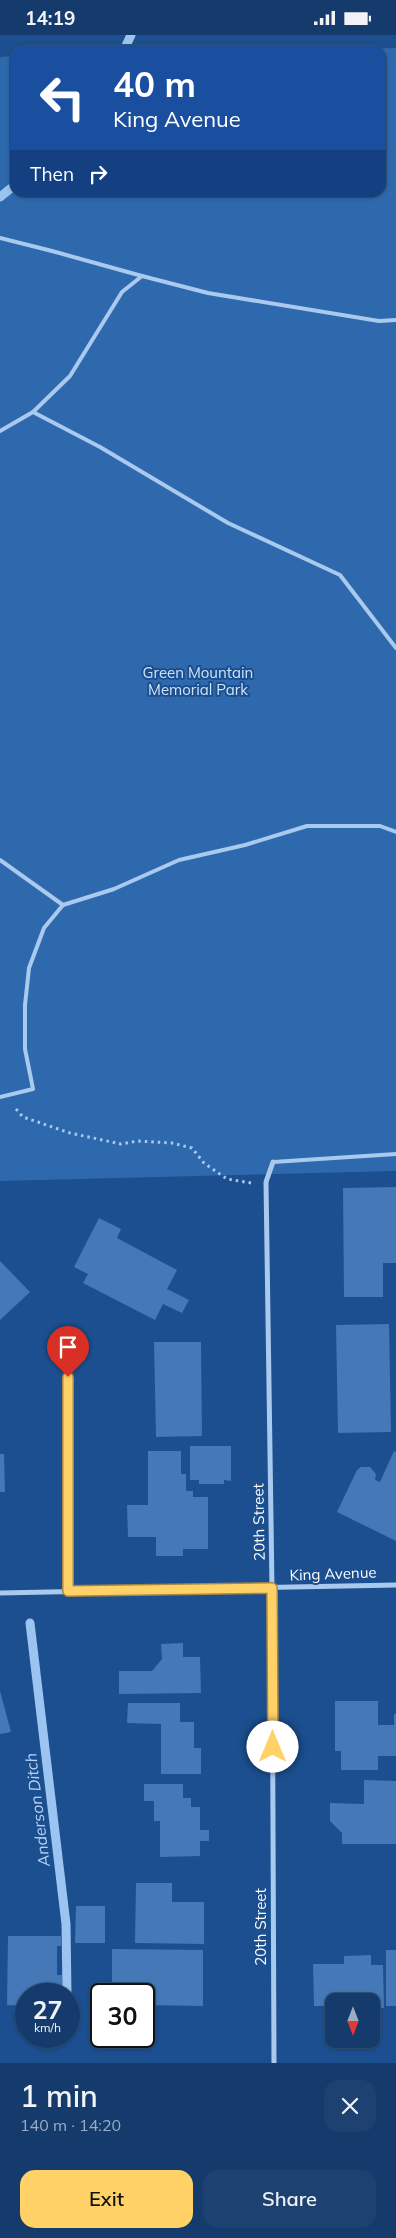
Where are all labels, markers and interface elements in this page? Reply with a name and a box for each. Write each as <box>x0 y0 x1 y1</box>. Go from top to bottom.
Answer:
text: 14:19 <box>25 6 75 30</box>
text: 40 m <box>113 62 196 106</box>
icon: left <box>30 65 95 130</box>
text: King Avenue <box>113 105 241 133</box>
icon: right <box>84 160 112 188</box>
text: Then <box>30 162 74 186</box>
park label: Green Mountain Memorial Park <box>143 663 253 699</box>
pin <box>47 1326 89 1377</box>
icon: arrive <box>54 1333 82 1361</box>
street label: 20th Street <box>248 1483 269 1561</box>
street label: King Avenue <box>289 1562 377 1585</box>
position arrow <box>246 1720 298 1772</box>
water label: Anderson Ditch <box>20 1752 54 1869</box>
street label: 20th Street <box>251 1888 270 1966</box>
speed limit sign: 30 <box>90 1983 155 2048</box>
north arrow <box>325 1993 380 2047</box>
map controls <box>325 1993 380 2048</box>
text: 27 <box>32 1994 63 2025</box>
text: km/h <box>34 2020 61 2035</box>
text: 1 min <box>20 2077 98 2115</box>
button: close <box>324 2080 376 2132</box>
text: 140 m · 14:20 <box>20 2115 121 2135</box>
button: Exit <box>20 2170 193 2228</box>
button: Share <box>203 2170 376 2228</box>

